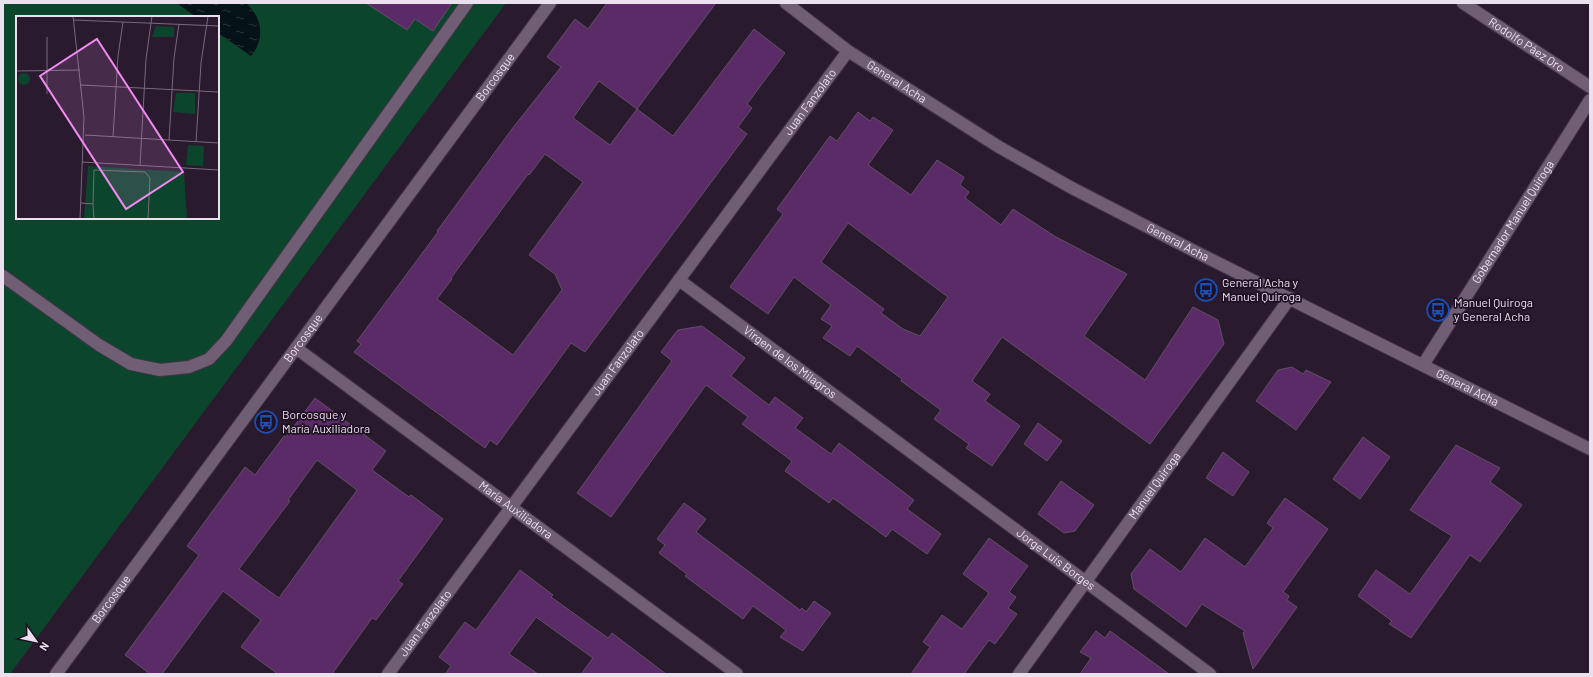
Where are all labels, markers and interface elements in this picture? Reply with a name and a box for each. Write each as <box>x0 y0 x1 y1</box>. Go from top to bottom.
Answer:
street label: Rodolfo Páez Oro <box>1486 14 1568 74</box>
inset map <box>16 16 219 219</box>
street label: Borcosque <box>472 50 517 104</box>
street label: General Acha <box>865 57 930 105</box>
street label: Juan Fanzolato <box>780 66 839 137</box>
street label: Gobernador Manuel Quiroga <box>1468 157 1556 286</box>
street label: General Acha <box>1145 220 1212 263</box>
place label: General Acha y Manuel Quiroga <box>1222 275 1301 303</box>
bus stop icon: General Acha y Manuel Quiroga <box>1193 277 1219 303</box>
place label: Manuel Quiroga y General Acha <box>1454 295 1533 323</box>
bus stop icon: Manuel Quiroga y General Acha <box>1425 297 1451 323</box>
street label: Borcosque <box>280 311 325 364</box>
street label: Virgen de los Milagros <box>741 322 840 401</box>
street label: Juan Fanzolato <box>588 326 646 398</box>
street label: General Acha <box>1434 365 1501 408</box>
place label: Borcosque y María Auxiliadora <box>282 407 370 435</box>
bus stop icon: Borcosque y María Auxiliadora <box>253 409 279 435</box>
street label: Manuel Quiroga <box>1125 449 1183 521</box>
street label: María Auxiliadora <box>476 478 556 541</box>
street label: Jorge Luis Borges <box>1014 525 1098 593</box>
street label: Borcosque <box>88 572 133 625</box>
street label: Juan Fanzolato <box>396 587 454 659</box>
north arrow <box>16 621 56 661</box>
text: N <box>37 640 52 653</box>

